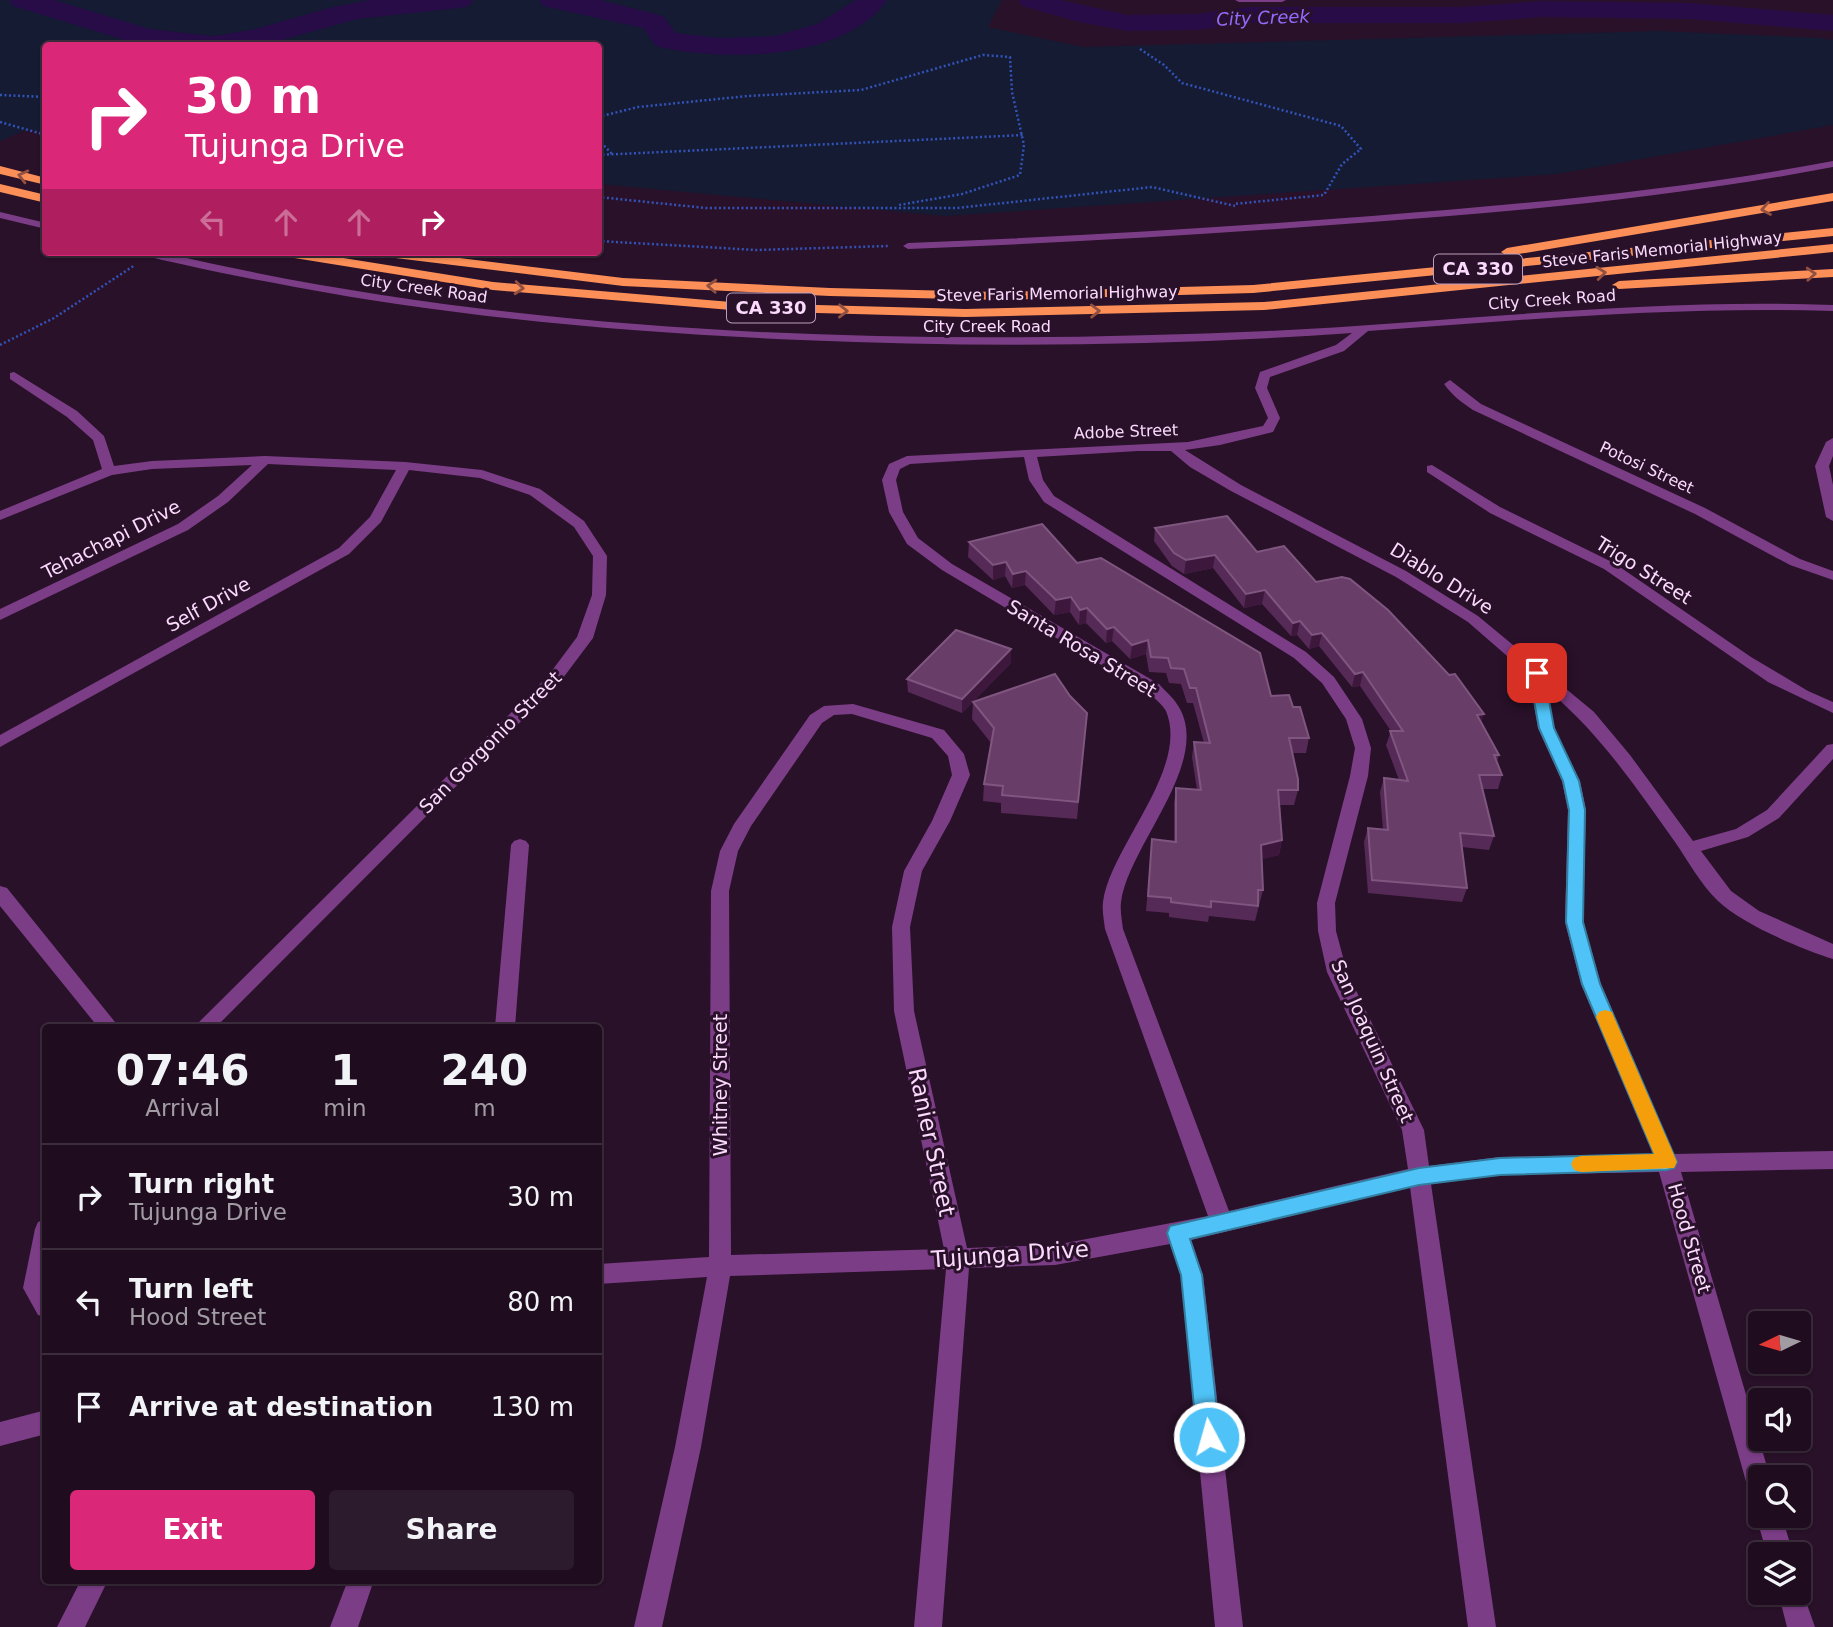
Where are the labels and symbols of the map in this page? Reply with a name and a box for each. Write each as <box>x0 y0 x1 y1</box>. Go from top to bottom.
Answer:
water label: City Creek <box>1216 5 1312 30</box>
one-way arrow <box>17 170 29 184</box>
one-way arrow <box>1760 201 1772 216</box>
street label: Steve Faris Memorial Highway <box>1541 227 1783 272</box>
road number: CA 330 <box>1434 255 1522 284</box>
one-way arrow <box>1595 266 1606 281</box>
one-way arrow <box>1806 266 1817 281</box>
street label: City Creek Road <box>359 270 489 307</box>
one-way arrow <box>706 279 717 294</box>
one-way arrow <box>514 280 525 295</box>
street label: Steve Faris Memorial Highway <box>936 282 1178 305</box>
street label: City Creek Road <box>1488 286 1617 313</box>
road number: CA 330 <box>727 294 815 322</box>
one-way arrow <box>839 303 849 319</box>
one-way arrow <box>1090 304 1101 319</box>
street label: City Creek Road <box>923 317 1051 336</box>
street label: Adobe Street <box>1074 420 1178 443</box>
street label: Potosi Street <box>1597 437 1697 497</box>
street label: Tehachapi Drive <box>37 495 184 584</box>
street label: Trigo Street <box>1591 531 1696 608</box>
street label: Diablo Drive <box>1386 538 1498 618</box>
street label: Self Drive <box>162 572 254 636</box>
street label: Santa Rosa Street <box>1003 595 1161 701</box>
pin <box>1507 643 1567 703</box>
street label: San Gorgonio Street <box>414 666 566 818</box>
street label: San Joaquin Street <box>1327 956 1419 1126</box>
street label: Whitney Street <box>709 1014 731 1156</box>
street label: Ranier Street <box>904 1065 960 1219</box>
street label: Hood Street <box>1664 1180 1716 1296</box>
street label: Tujunga Drive <box>929 1236 1090 1273</box>
north arrow <box>1748 1311 1811 1374</box>
position arrow <box>1172 1400 1246 1474</box>

